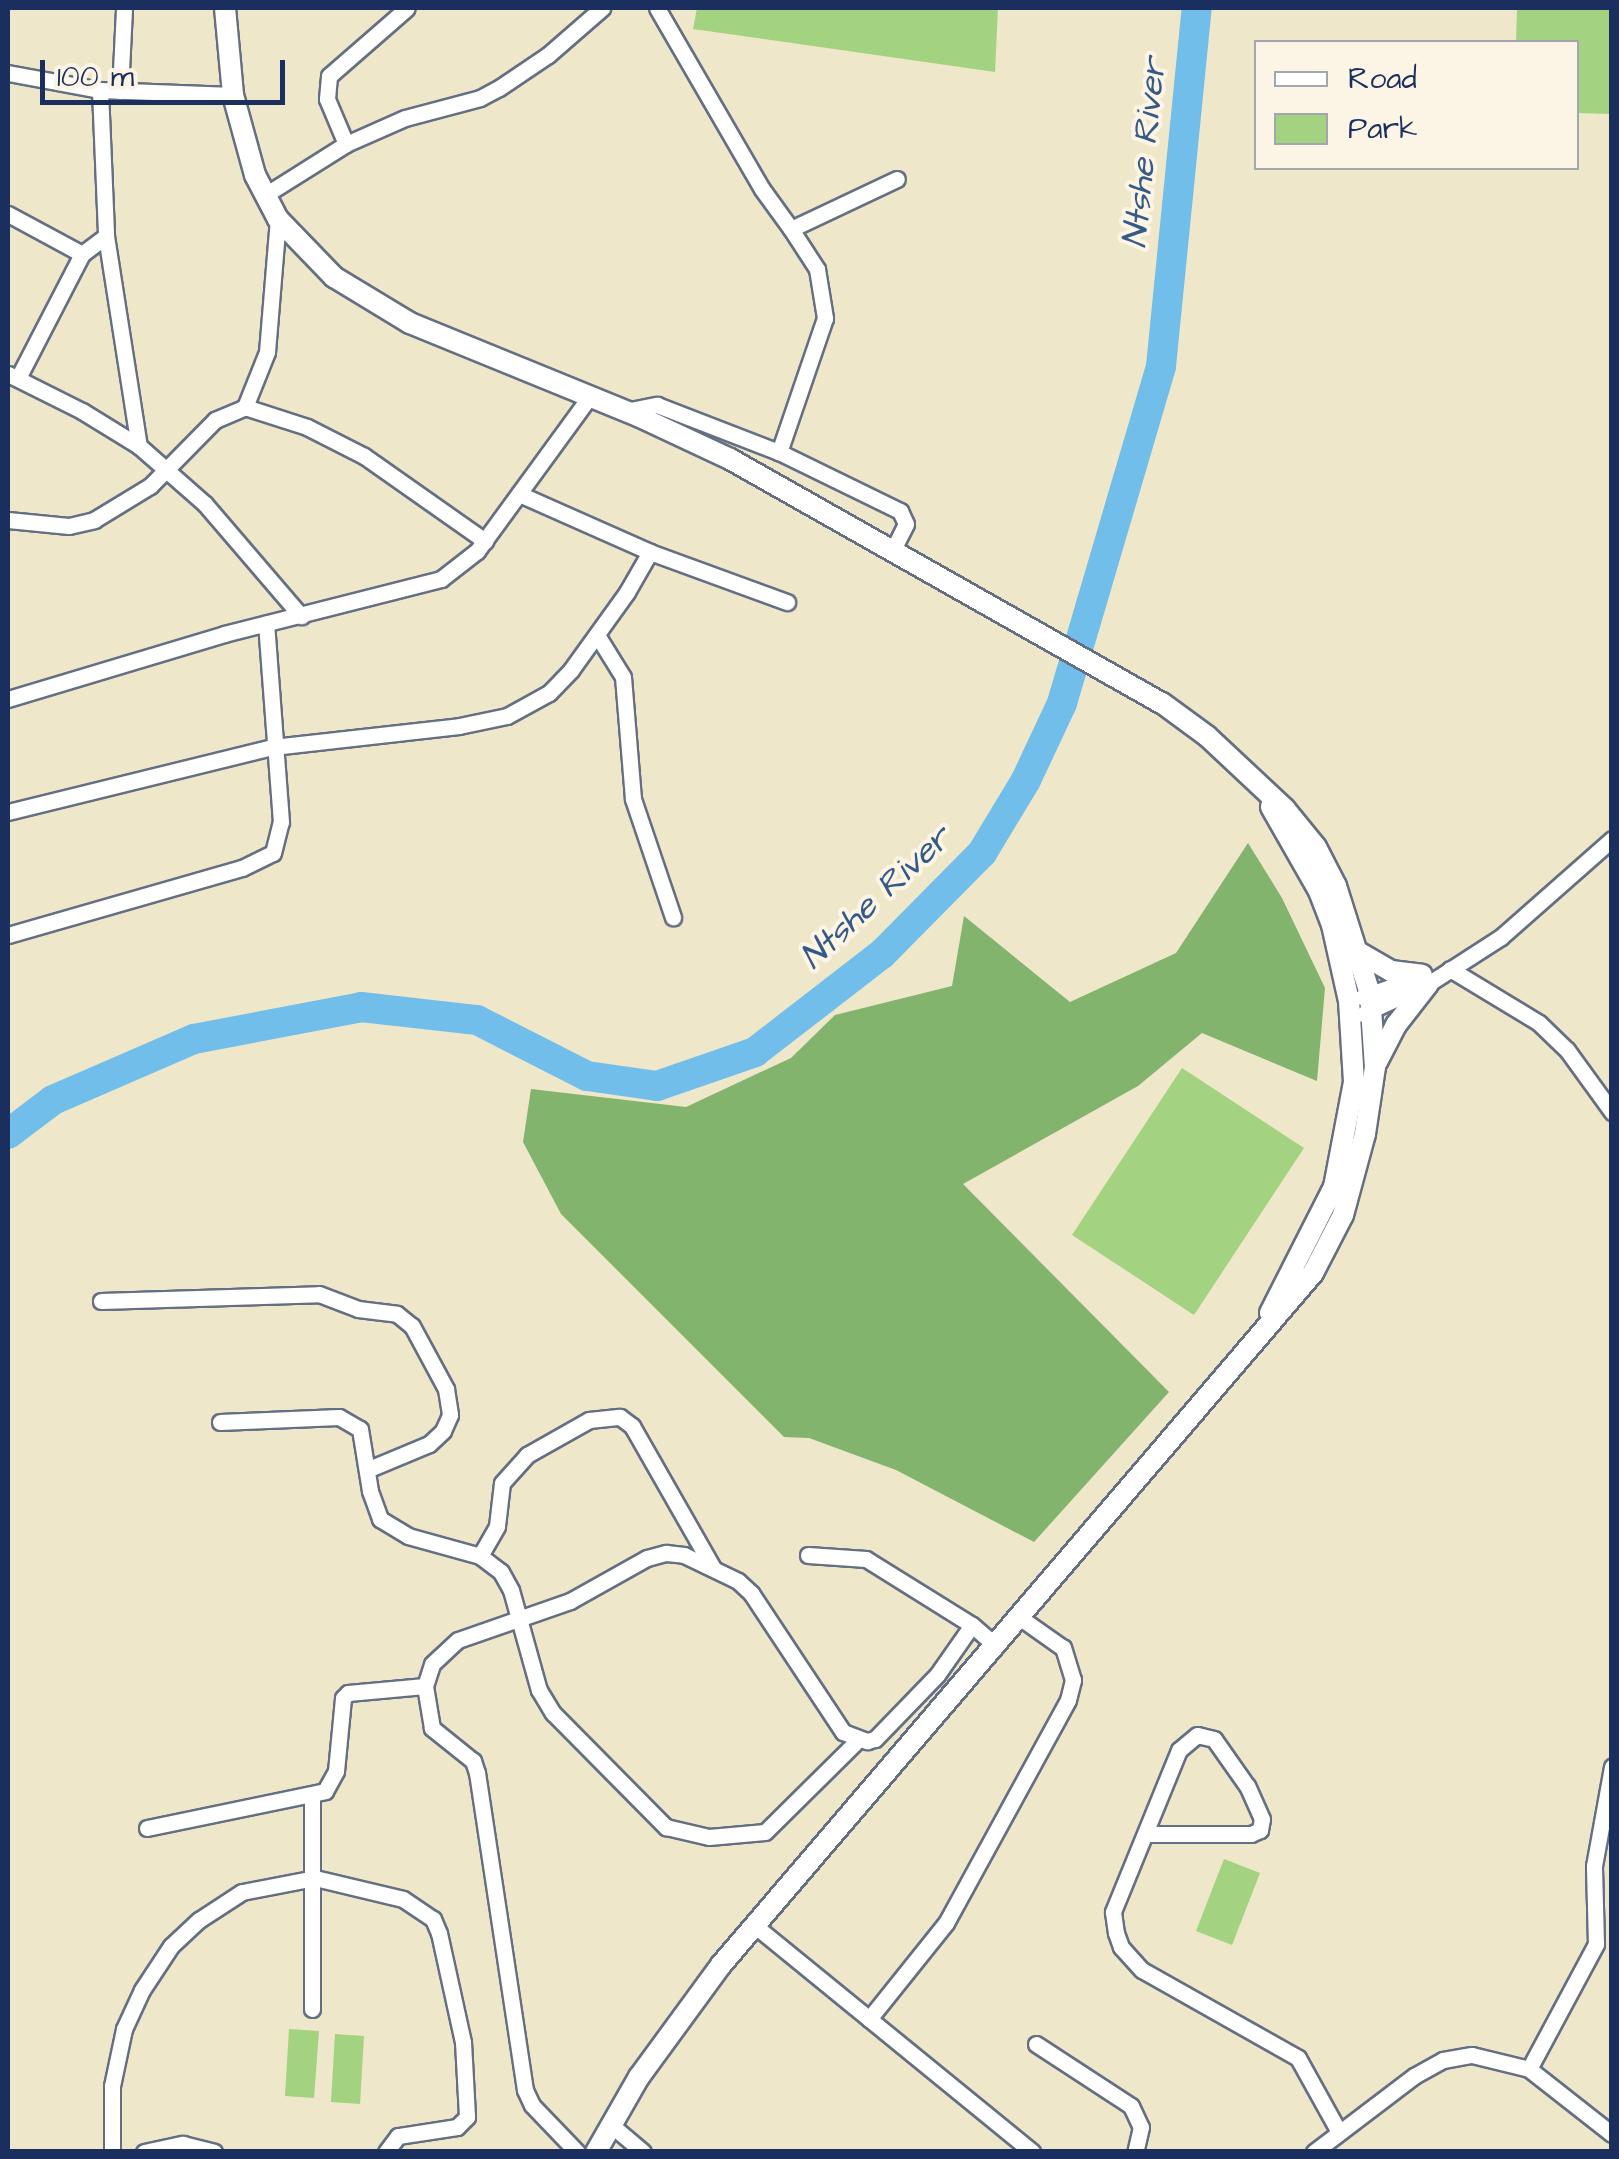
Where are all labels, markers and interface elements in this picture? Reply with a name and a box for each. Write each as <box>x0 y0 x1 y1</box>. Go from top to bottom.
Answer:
scale bar <box>45 40 290 102</box>
legend <box>1254 40 1579 170</box>
text: 100 m <box>57 56 134 98</box>
water label: Ntshe River <box>1114 56 1176 250</box>
text: Road <box>1348 58 1417 100</box>
text: Park <box>1348 108 1417 150</box>
water label: Ntshe River <box>792 818 960 978</box>

